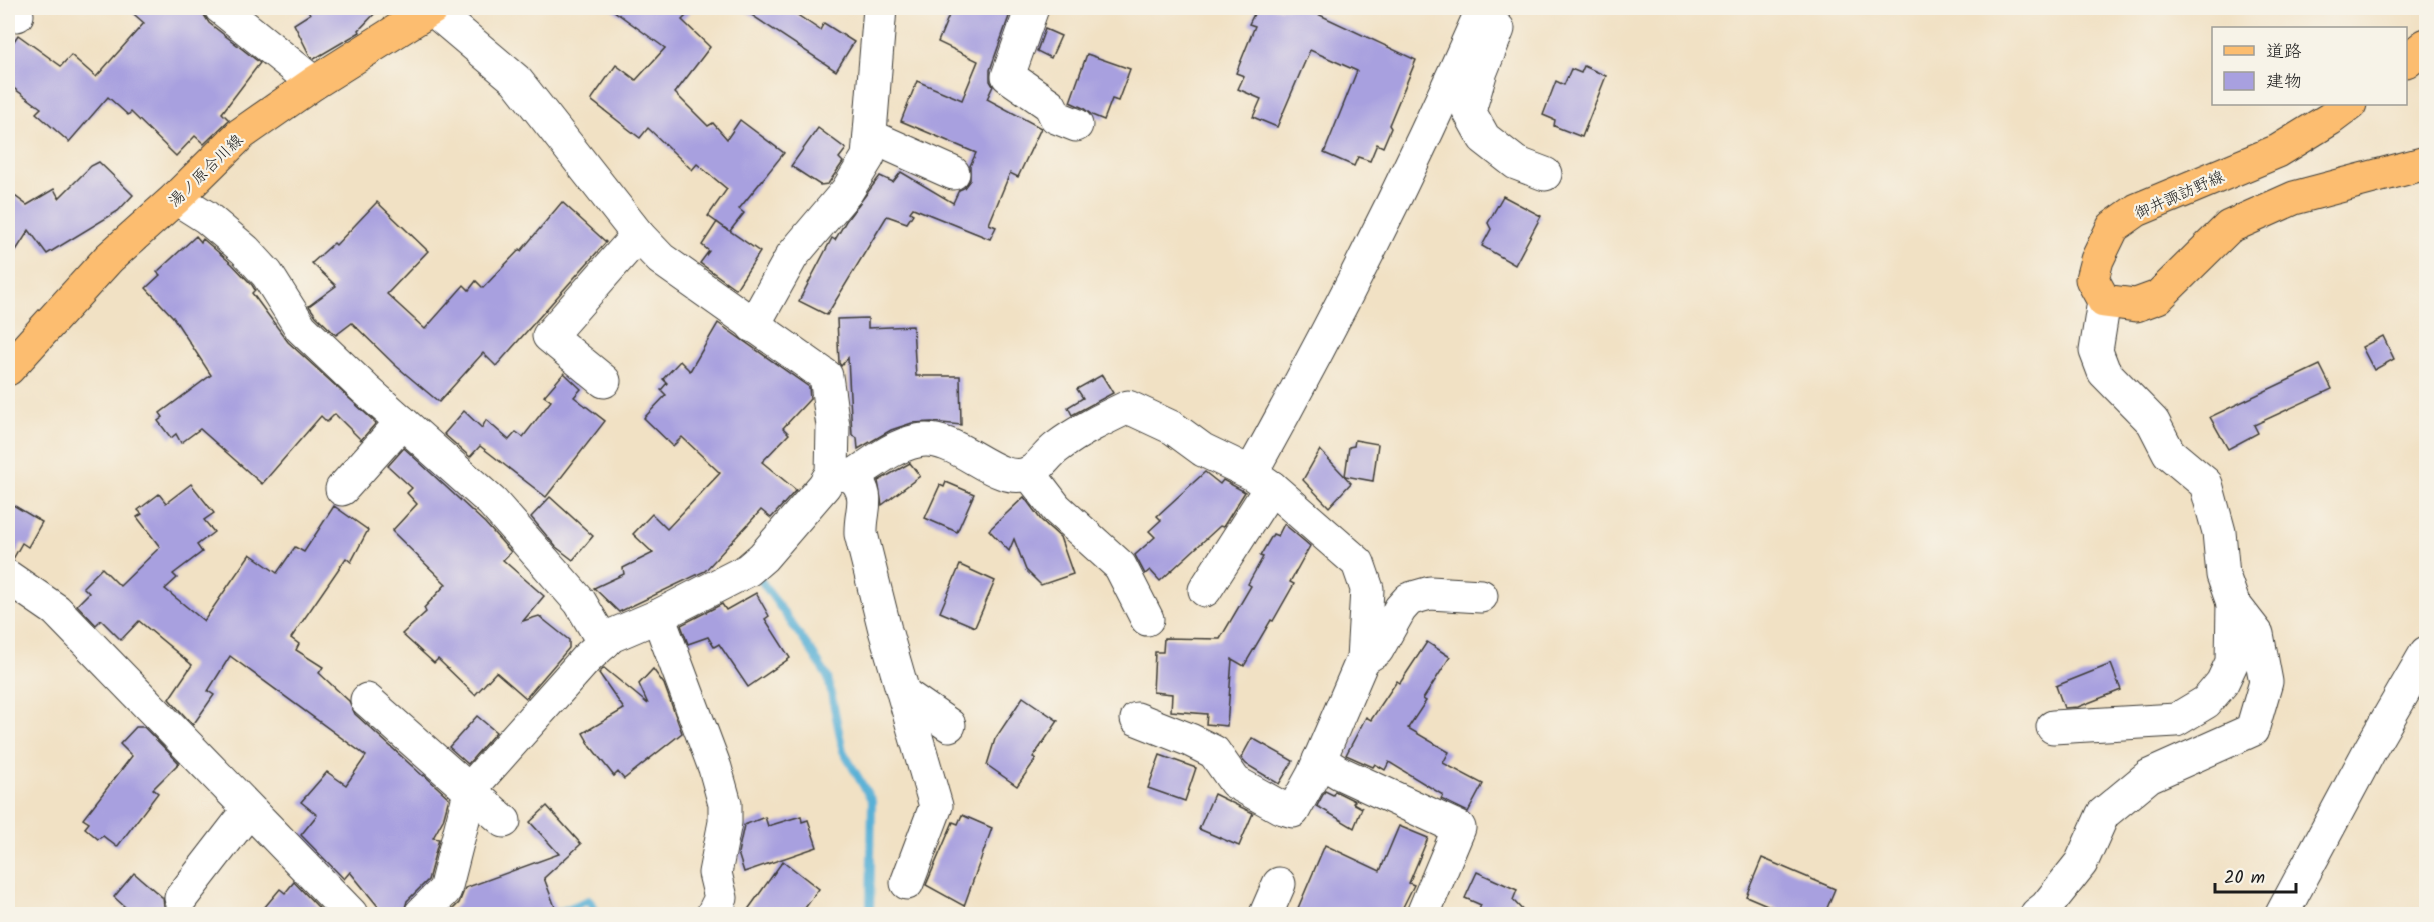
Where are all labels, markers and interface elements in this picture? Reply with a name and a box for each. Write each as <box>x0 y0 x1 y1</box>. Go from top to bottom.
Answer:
legend <box>2212 27 2407 105</box>
text: 道路 <box>2266 38 2302 67</box>
text: 建物 <box>2266 68 2302 97</box>
street label: 湯ノ原合川線 <box>163 129 249 213</box>
street label: 御井諏訪野線 <box>2131 164 2229 226</box>
scale bar <box>2215 856 2296 894</box>
text: 20 m <box>2224 864 2265 893</box>

